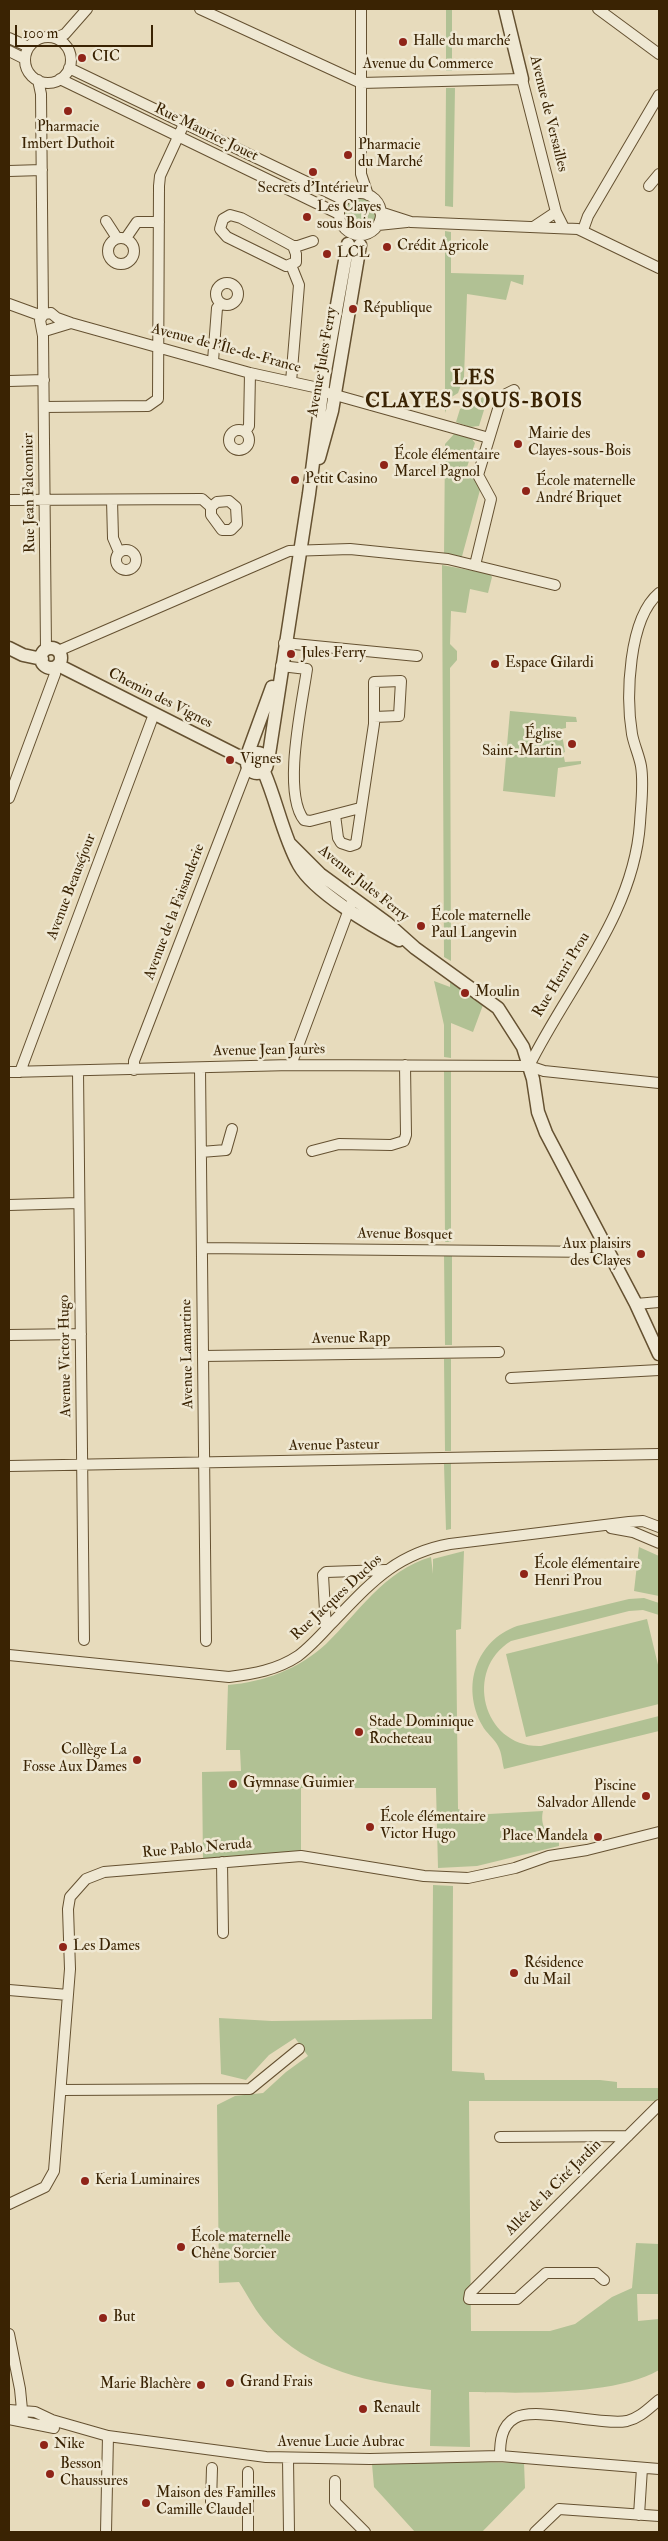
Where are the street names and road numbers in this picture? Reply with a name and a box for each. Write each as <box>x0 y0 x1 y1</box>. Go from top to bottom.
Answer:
street label: Avenue de Versailles <box>525 54 571 174</box>
street label: Avenue du Commerce <box>363 56 493 74</box>
street label: Rue Maurice Jouet <box>151 100 261 166</box>
street label: Avenue Jules Ferry <box>304 306 342 418</box>
street label: Avenue de l'Île-de-France <box>149 320 303 378</box>
street label: Rue Jean Falconnier <box>20 433 40 553</box>
street label: Chemin des Vignes <box>105 665 215 733</box>
street label: Avenue Beauséjour <box>44 831 100 943</box>
street label: Avenue de la Faisanderie <box>141 841 209 983</box>
street label: Avenue Jules Ferry <box>314 842 412 926</box>
street label: Rue Henri Prou <box>530 929 594 1021</box>
street label: Avenue Jean Jaurès <box>213 1041 325 1061</box>
street label: Avenue Bosquet <box>357 1225 453 1245</box>
street label: Avenue Victor Hugo <box>56 1295 76 1417</box>
street label: Avenue Lamartine <box>178 1299 198 1409</box>
street label: Avenue Rapp <box>312 1329 390 1349</box>
street label: Avenue Pasteur <box>288 1436 380 1456</box>
street label: Rue Jacques Duclos <box>288 1551 386 1645</box>
street label: Rue Pablo Neruda <box>141 1835 253 1863</box>
street label: Allée de la Cité Jardin <box>502 2136 606 2240</box>
street label: Avenue Lucie Aubrac <box>278 2434 404 2452</box>

